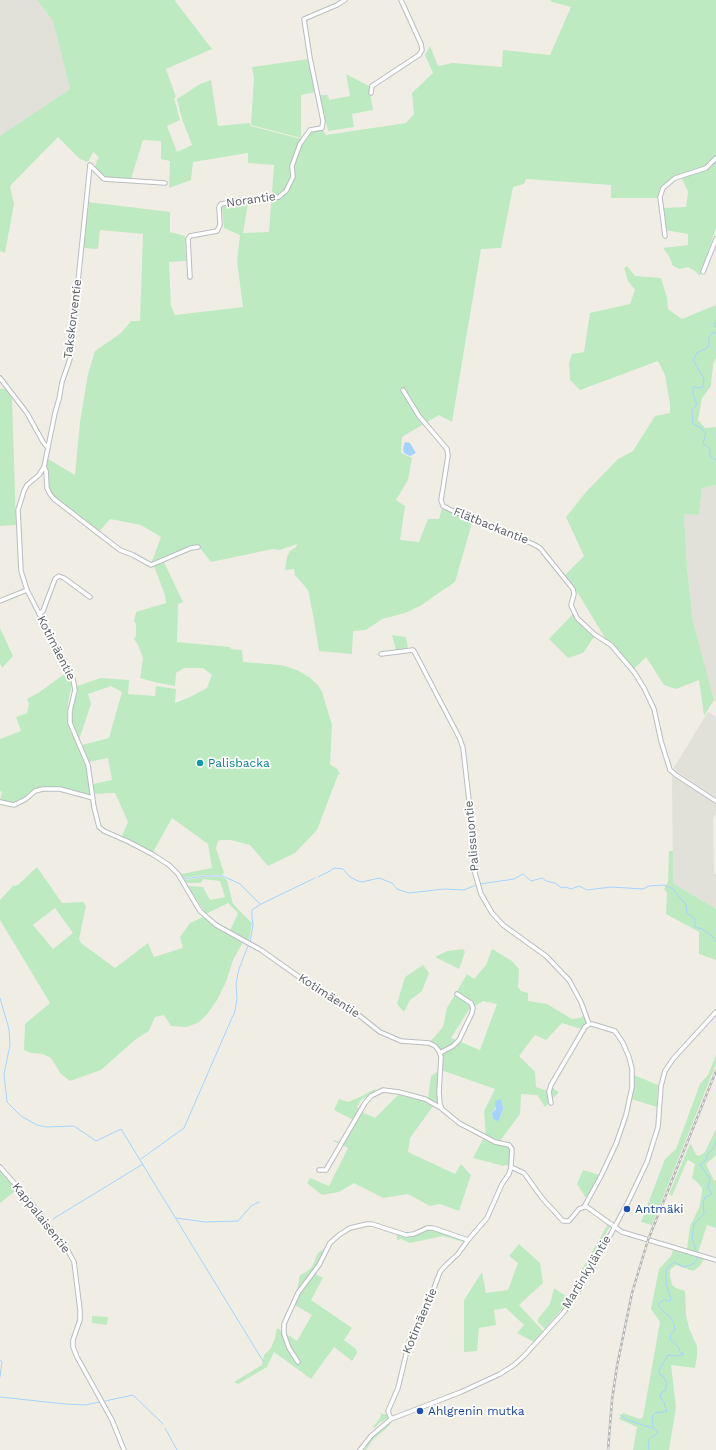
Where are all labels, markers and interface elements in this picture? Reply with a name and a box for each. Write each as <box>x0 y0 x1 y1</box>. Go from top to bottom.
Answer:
street label: Norantie <box>225 189 277 211</box>
street label: Takskorventie <box>61 278 85 360</box>
street label: Flätbackantie <box>451 504 531 548</box>
street label: Kotimäentie <box>34 613 78 683</box>
place label: Palisbacka <box>208 756 270 770</box>
marker: Palisbacka <box>195 758 205 768</box>
street label: Palissuontie <box>462 800 482 872</box>
street label: Kotimäentie <box>296 971 362 1021</box>
street label: Kappalaisentie <box>9 1180 73 1256</box>
place label: Antmäki <box>635 1202 684 1216</box>
marker: Antmäki <box>622 1204 632 1214</box>
street label: Martinkyläntie <box>559 1233 615 1311</box>
street label: Kotimäentie <box>400 1286 440 1356</box>
place label: Ahlgrenin mutka <box>428 1404 525 1418</box>
marker: Ahlgrenin mutka <box>415 1406 425 1416</box>

